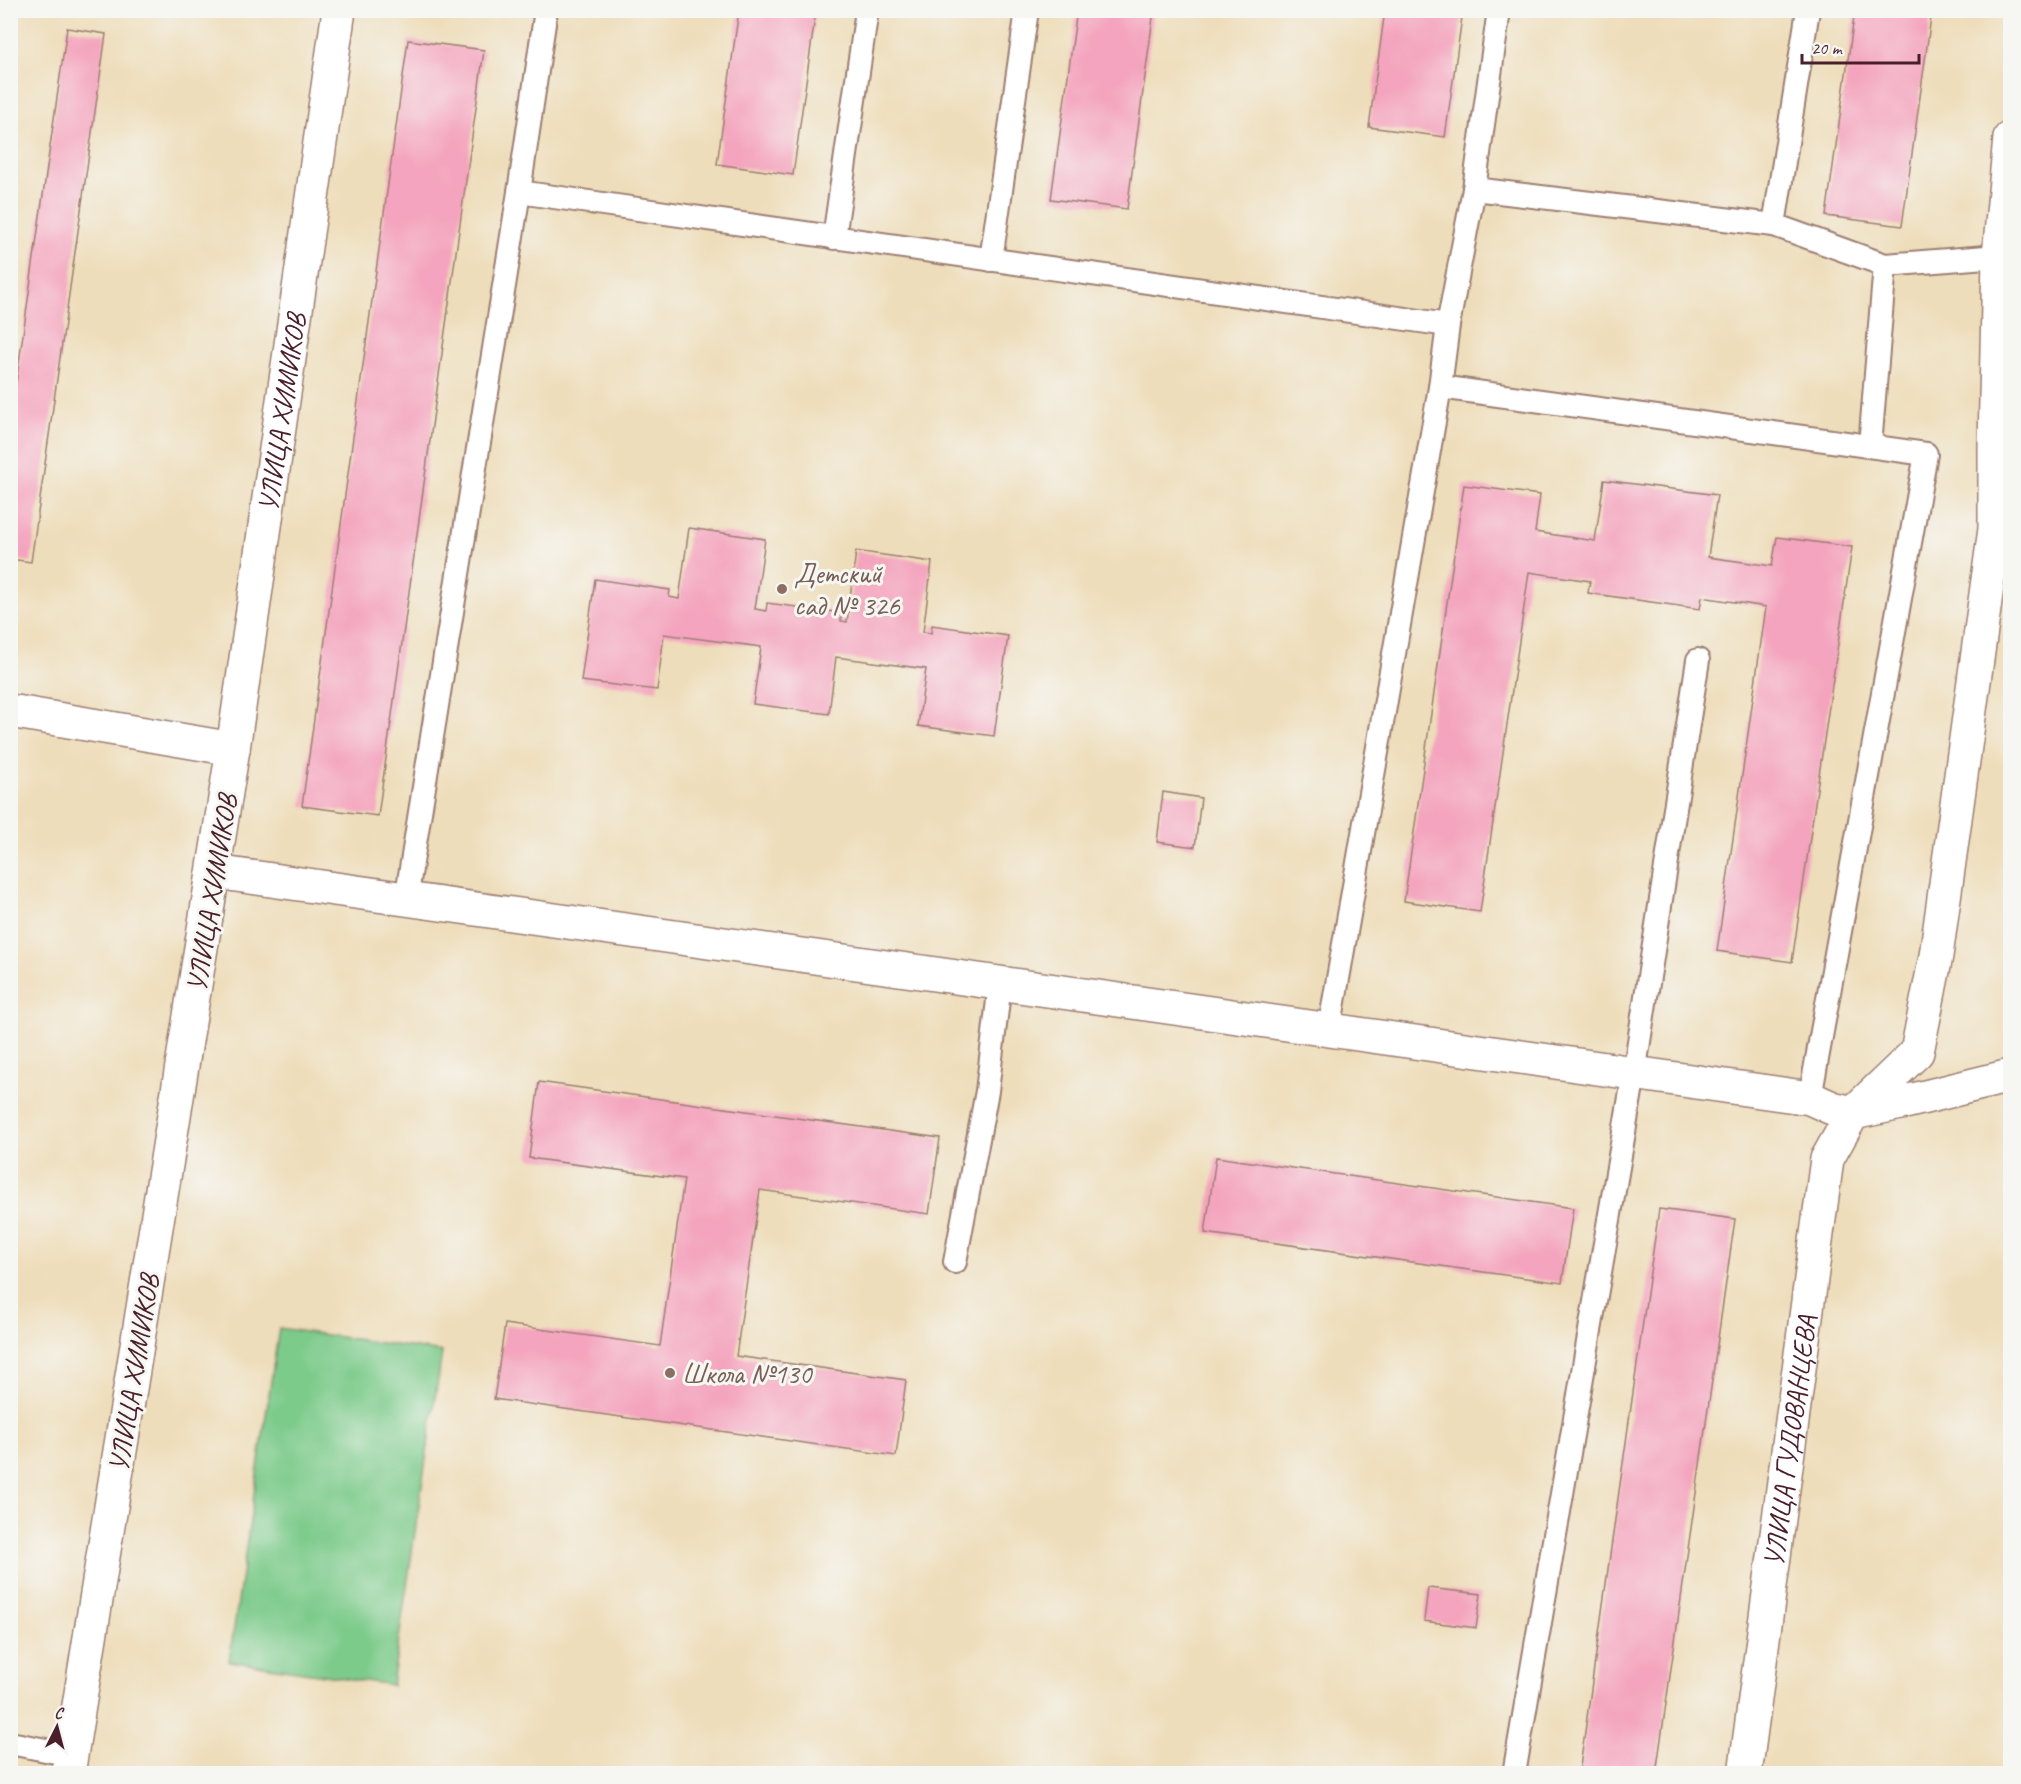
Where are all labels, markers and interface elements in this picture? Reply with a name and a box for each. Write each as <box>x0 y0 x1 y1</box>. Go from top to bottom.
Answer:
scale bar <box>1802 27 1919 65</box>
text: 20 m <box>1811 37 1844 59</box>
street label: УЛИЦА ХИМИКОВ <box>250 309 314 514</box>
place label: Детский сад № 326 <box>794 556 901 623</box>
marker: Детский сад № 326 <box>775 582 789 596</box>
street label: УЛИЦА ХИМИКОВ <box>179 789 245 994</box>
street label: УЛИЦА ХИМИКОВ <box>101 1269 167 1474</box>
street label: УЛИЦА ГУДОВАНЦЕВА <box>1756 1313 1824 1569</box>
place label: Школа №130 <box>682 1356 814 1391</box>
marker: Школа №130 <box>663 1366 677 1380</box>
north arrow <box>27 1697 87 1757</box>
text: С <box>54 1703 66 1724</box>

